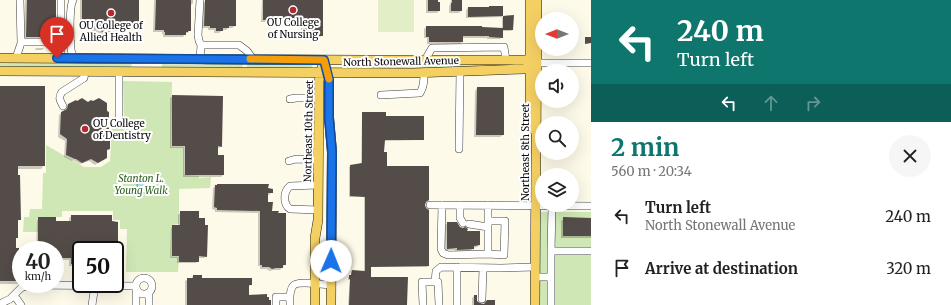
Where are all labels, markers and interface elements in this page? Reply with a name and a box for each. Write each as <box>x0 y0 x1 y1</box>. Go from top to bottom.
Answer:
marker: OU College of Nursing <box>288 5 298 15</box>
marker: OU College of Allied Health <box>106 8 116 18</box>
north arrow <box>535 12 579 56</box>
map controls <box>535 12 579 212</box>
text: 240 m <box>677 13 764 49</box>
place label: OU College of Nursing <box>267 16 319 41</box>
icon: left <box>611 16 663 68</box>
pin <box>40 17 74 58</box>
place label: OU College of Allied Health <box>79 19 144 44</box>
icon: arrive <box>46 23 68 45</box>
text: Turn left <box>677 48 754 71</box>
street label: North Stonewall Avenue <box>343 54 459 69</box>
button: sound <box>535 64 579 108</box>
street label: Northeast 10th Street <box>301 80 316 182</box>
icon: left <box>718 92 740 114</box>
icon: ahead <box>760 92 782 114</box>
icon: right <box>802 92 824 114</box>
street label: Northeast 8th Street <box>519 103 532 201</box>
button: search <box>535 116 579 160</box>
place label: OU College of Dentistry <box>93 117 151 142</box>
marker: OU College of Dentistry <box>80 124 90 134</box>
text: 2 min <box>611 132 679 163</box>
button: close <box>889 135 931 177</box>
text: 560 m · 20:34 <box>611 163 692 180</box>
button: layers <box>535 168 579 212</box>
park label: Stanton L. Young Walk <box>114 172 168 197</box>
text: Turn left <box>645 198 711 217</box>
icon: left <box>611 205 633 227</box>
text: 240 m <box>885 207 931 226</box>
text: North Stonewall Avenue <box>645 217 795 234</box>
position arrow <box>310 240 352 282</box>
speed limit sign: 50 <box>72 241 124 293</box>
text: 40 <box>25 249 51 274</box>
icon: arrive <box>611 257 633 279</box>
text: Arrive at destination <box>645 259 798 278</box>
text: 320 m <box>886 259 931 278</box>
text: km/h <box>25 270 51 283</box>

